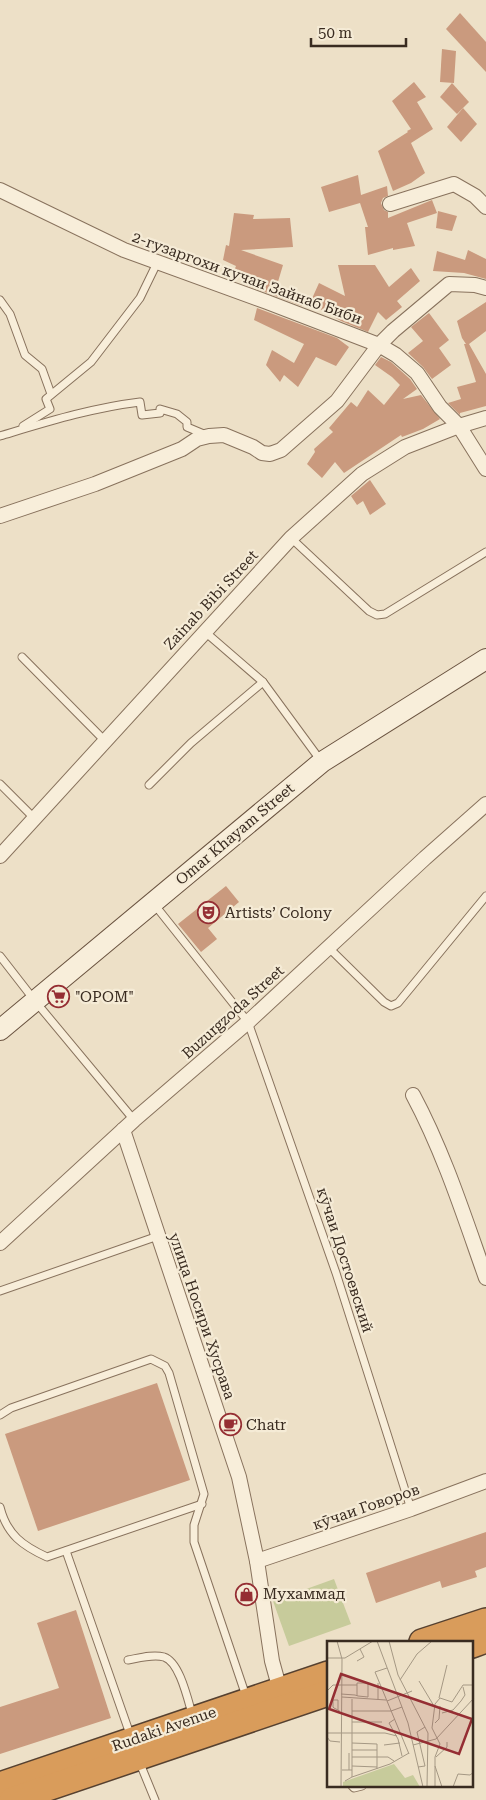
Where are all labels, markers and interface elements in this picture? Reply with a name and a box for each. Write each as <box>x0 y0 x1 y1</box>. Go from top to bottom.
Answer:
scale bar <box>311 15 406 47</box>
text: 50 m <box>318 24 353 42</box>
street label: 2-гузаргохи кучаи Зайнаб Биби <box>130 228 364 328</box>
street label: Zainab Bibi Street <box>160 546 262 654</box>
street label: Omar Khayam Street <box>172 779 298 889</box>
theatre icon: Artists’ Colony <box>197 901 221 925</box>
place label: Artists’ Colony <box>225 904 332 922</box>
street label: Buzurgzoda Street <box>178 961 288 1062</box>
supermarket icon: "OPOM" <box>47 985 71 1009</box>
place label: "OPOM" <box>75 988 134 1006</box>
street label: кӯчаи Достоевский <box>313 1185 377 1335</box>
street label: улица Носири Хусрава <box>165 1230 239 1402</box>
cafe icon: Chatr <box>218 1413 242 1437</box>
place label: Chatr <box>246 1416 286 1434</box>
street label: кӯчаи Говоров <box>310 1480 422 1534</box>
shop icon: Мухаммад <box>235 1582 259 1606</box>
place label: Мухаммад <box>263 1585 346 1603</box>
inset map <box>327 1641 474 1788</box>
street label: Rudaki Avenue <box>109 1703 219 1755</box>

